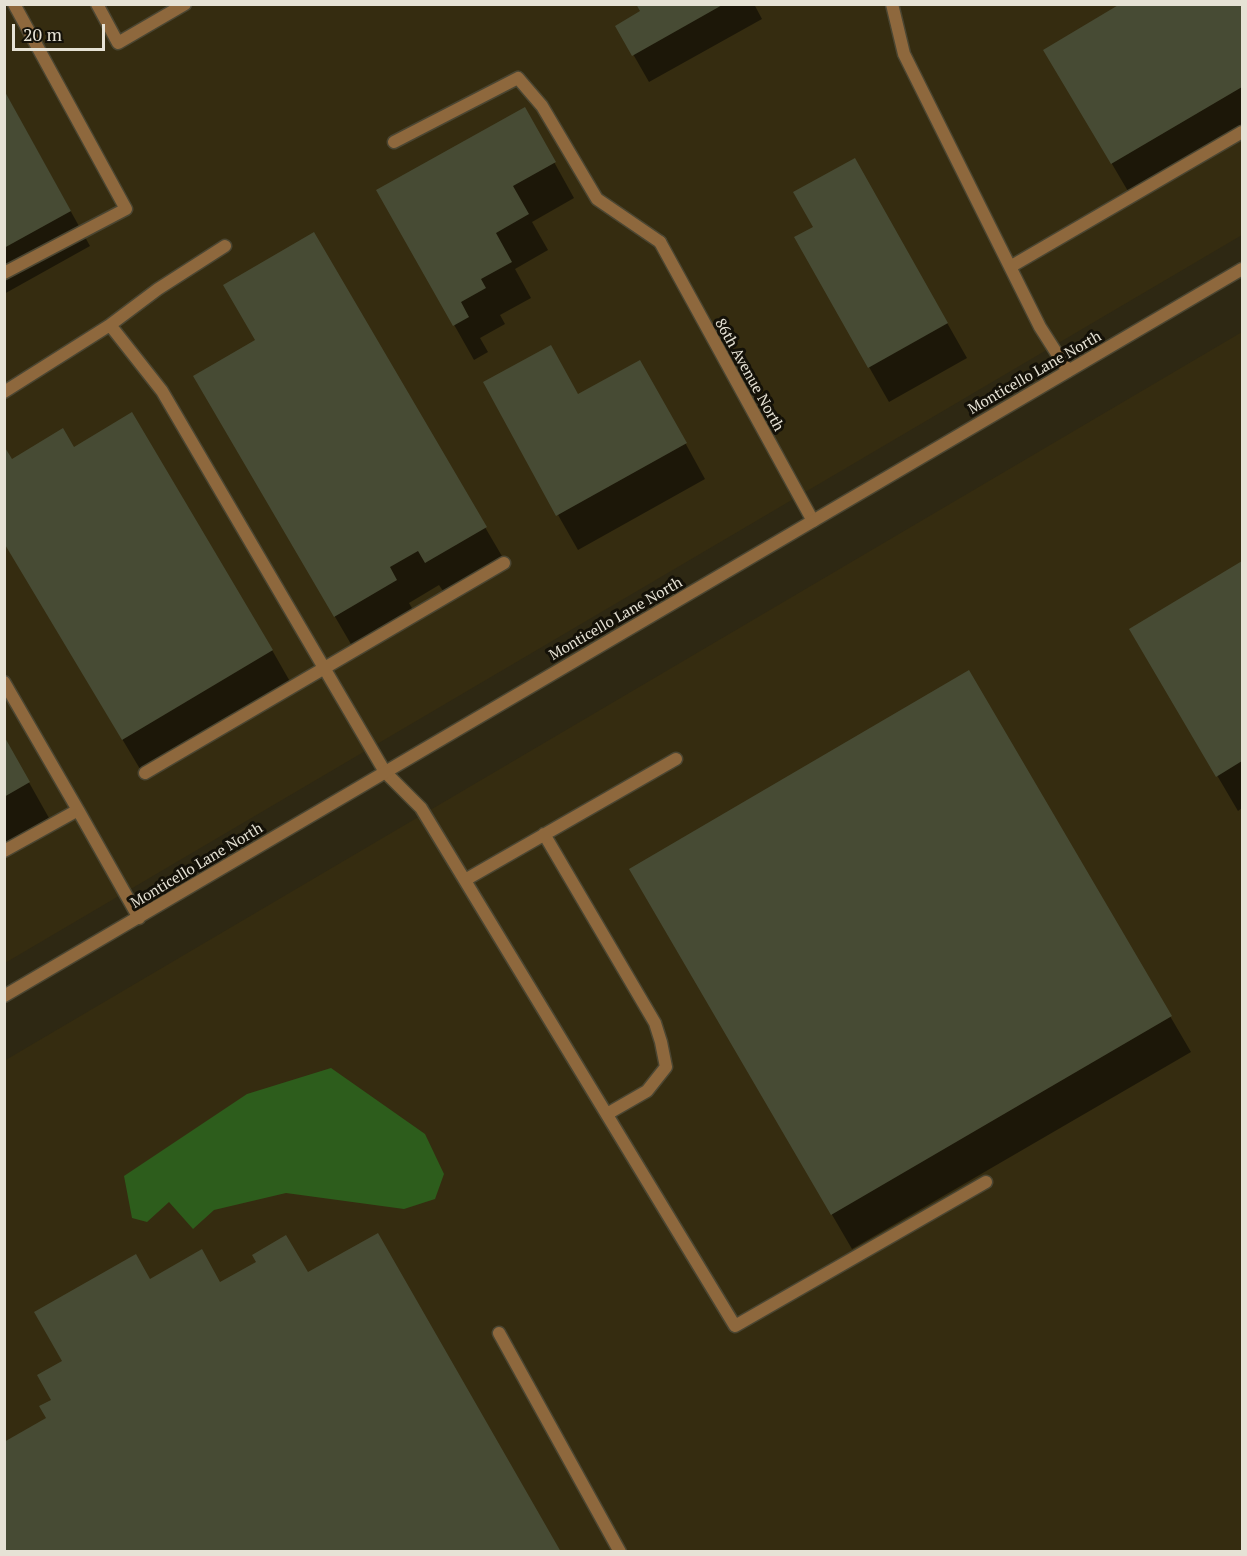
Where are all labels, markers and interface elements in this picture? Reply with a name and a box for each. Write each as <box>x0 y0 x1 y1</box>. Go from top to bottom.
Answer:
scale bar <box>15 12 108 50</box>
text: 20 m <box>23 22 62 46</box>
street label: 86th Avenue North <box>711 315 787 435</box>
street label: Monticello Lane North <box>965 327 1105 419</box>
street label: Monticello Lane North <box>546 573 686 665</box>
street label: Monticello Lane North <box>128 819 266 913</box>

